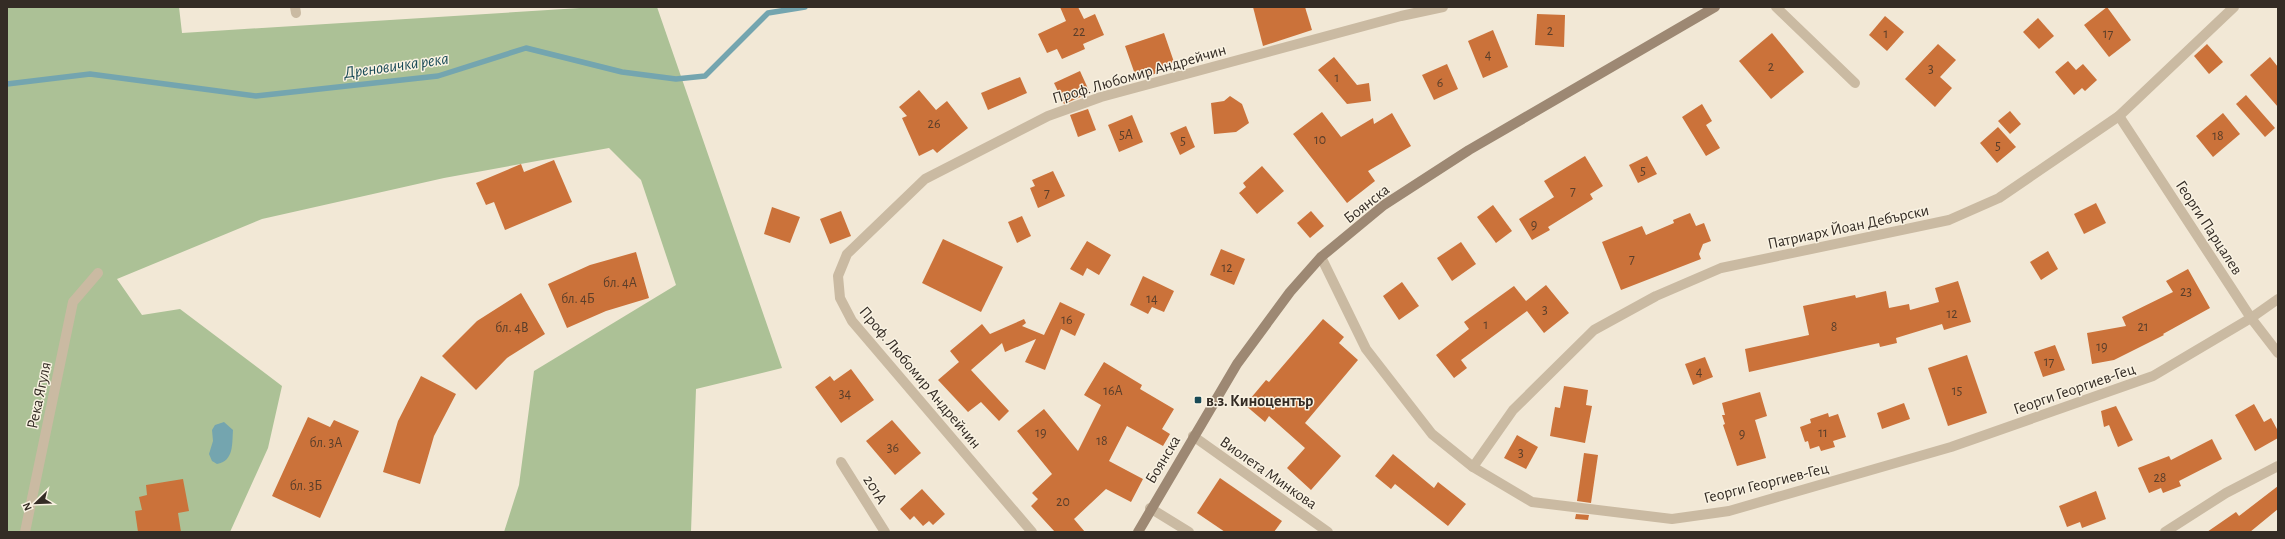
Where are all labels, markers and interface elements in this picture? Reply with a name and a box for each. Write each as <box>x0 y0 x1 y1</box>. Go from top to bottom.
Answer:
house number: 2 <box>1547 24 1553 38</box>
house number: 22 <box>1073 25 1085 39</box>
house number: 1 <box>1884 27 1888 41</box>
house number: 17 <box>2103 27 2113 41</box>
street label: Проф. Любомир Андрейчин <box>1050 41 1228 107</box>
house number: 4 <box>1485 48 1492 62</box>
water label: Дреновичка река <box>342 50 450 82</box>
house number: 2 <box>1768 60 1774 74</box>
house number: 3 <box>1928 62 1934 76</box>
house number: 1 <box>1335 71 1339 85</box>
house number: 6 <box>1437 76 1443 90</box>
house number: 26 <box>928 117 940 131</box>
house number: 5А <box>1119 128 1133 142</box>
house number: 18 <box>2212 129 2224 143</box>
house number: 10 <box>1314 133 1326 147</box>
house number: 5 <box>1180 134 1186 148</box>
house number: 5 <box>1995 139 2001 153</box>
house number: 5 <box>1640 164 1646 178</box>
street label: Георги Парцалев <box>2173 178 2246 278</box>
street label: Боянска <box>1341 181 1392 226</box>
house number: 7 <box>1570 184 1576 198</box>
house number: 7 <box>1044 186 1050 200</box>
street label: Патриарх Йоан Дебърски <box>1766 201 1930 252</box>
house number: 9 <box>1531 218 1537 232</box>
house number: 7 <box>1629 252 1635 266</box>
house number: 12 <box>1221 261 1233 275</box>
house number: бл. 4А <box>603 276 637 290</box>
house number: 23 <box>2180 285 2192 299</box>
house number: бл. 4Б <box>561 292 595 306</box>
house number: 14 <box>1146 292 1158 306</box>
street label: Проф. Любомир Андрейчин <box>856 303 984 452</box>
house number: 3 <box>1542 303 1548 317</box>
house number: 12 <box>1946 307 1958 321</box>
house number: 16 <box>1061 313 1073 327</box>
house number: 1 <box>1484 318 1488 332</box>
house number: 8 <box>1831 320 1837 334</box>
house number: 21 <box>2137 320 2149 334</box>
house number: бл. 4В <box>495 321 529 335</box>
house number: 19 <box>2096 340 2108 354</box>
house number: 17 <box>2044 355 2054 369</box>
street label: Река Ягуля <box>24 360 55 430</box>
street label: Георги Георгиев-Гец <box>2011 360 2138 417</box>
house number: 4 <box>1696 365 1703 379</box>
house number: 16А <box>1103 384 1123 398</box>
house number: 15 <box>1952 384 1962 398</box>
house number: 34 <box>839 387 852 401</box>
place label: в.з. Киноцентър <box>1206 393 1313 409</box>
marker: в.з. Киноцентър <box>1193 395 1203 405</box>
house number: 19 <box>1035 426 1047 440</box>
house number: 11 <box>1818 426 1828 440</box>
house number: 9 <box>1739 427 1745 441</box>
street label: Боянска <box>1142 433 1183 486</box>
street label: Виолета Минкова <box>1217 433 1320 512</box>
house number: 18 <box>1096 434 1108 448</box>
house number: бл. 3А <box>310 436 342 450</box>
house number: 36 <box>887 441 899 455</box>
house number: 3 <box>1518 446 1524 460</box>
street label: Георги Георгиев-Гец <box>1702 460 1831 506</box>
house number: 28 <box>2153 471 2167 485</box>
street label: 201А <box>860 472 890 507</box>
house number: бл. 3Б <box>290 479 322 493</box>
north arrow <box>16 483 56 523</box>
house number: 20 <box>1056 495 1070 509</box>
text: N <box>21 501 34 512</box>

